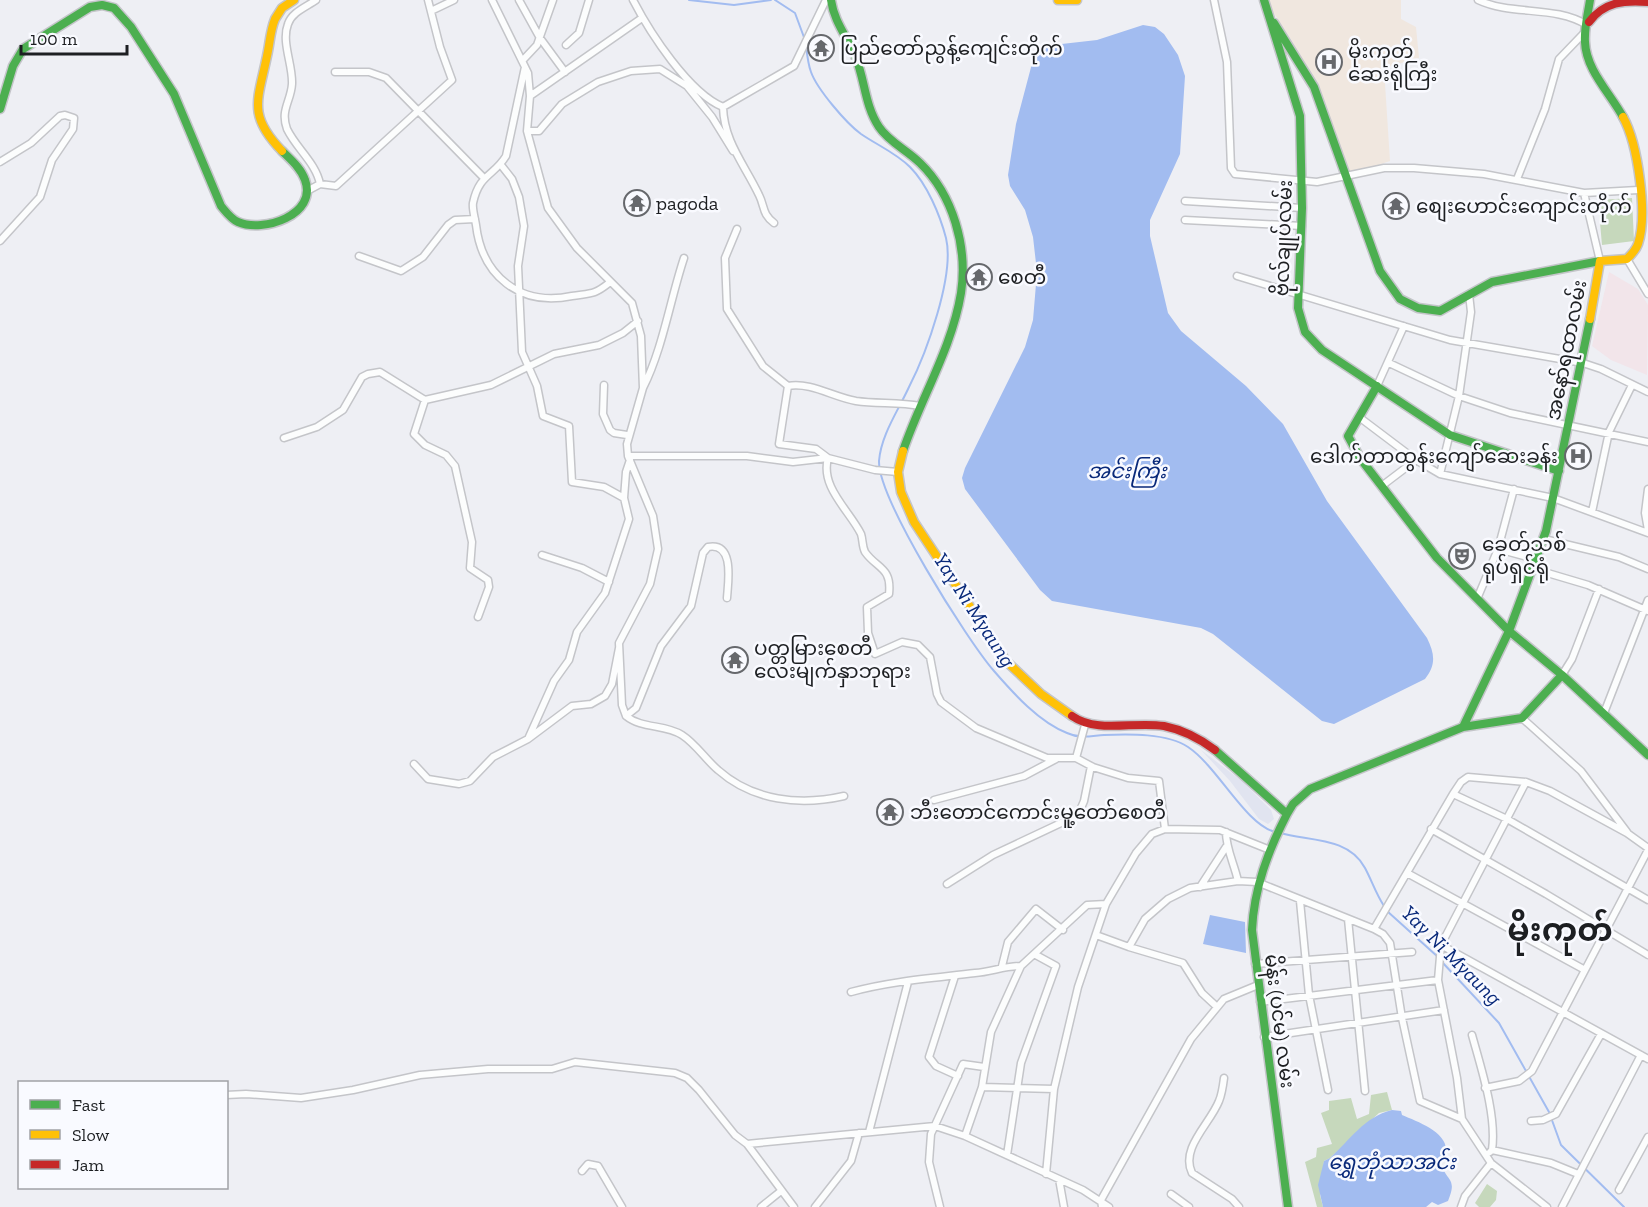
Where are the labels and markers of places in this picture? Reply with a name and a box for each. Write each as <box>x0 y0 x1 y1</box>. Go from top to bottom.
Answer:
temple icon: ပြည်‌‌တော်ညွန့်ကျေင်းတိုက် <box>806 33 836 63</box>
place label: ပြည်‌‌တော်ညွန့်ကျေင်းတိုက် <box>840 34 1063 65</box>
place label: မိုးကုတ်‌ ‌ဆေးရုံကြီး <box>1348 37 1437 91</box>
hospital icon: မိုးကုတ်‌ ‌ဆေးရုံကြီး <box>1314 47 1344 77</box>
temple icon: pagoda <box>622 188 652 218</box>
place label: pagoda <box>656 191 719 215</box>
temple icon: စျေးဟောင်းကျောင်းတိုက် <box>1381 191 1411 221</box>
place label: စျေးဟောင်းကျောင်းတိုက် <box>1416 192 1632 223</box>
temple icon: စေတီ <box>964 262 994 292</box>
place label: စေတီ <box>998 263 1046 289</box>
hospital icon: ဒေါက်တာထွန်းကျော်ဆေးခန်း <box>1563 441 1593 471</box>
place label: ဒေါက်တာထွန်းကျော်ဆေးခန်း <box>1310 442 1558 472</box>
place label: ခေတ်သစ် ရုပ်‌ရှင်ရုံ <box>1482 530 1566 584</box>
theatre icon: ခေတ်သစ် ရုပ်‌ရှင်ရုံ <box>1447 541 1477 571</box>
place label: ပတ္တမြား‌စေတီ‌ လေးမျက်နှာဘုရား <box>754 634 911 688</box>
temple icon: ပတ္တမြား‌စေတီ‌ လေးမျက်နှာဘုရား <box>720 645 750 675</box>
temple icon: ဘီးတောင်ကောင်းမူ့တော်စေတီ <box>875 797 905 827</box>
place label: ဘီးတောင်ကောင်းမူ့တော်စေတီ <box>910 798 1166 828</box>

